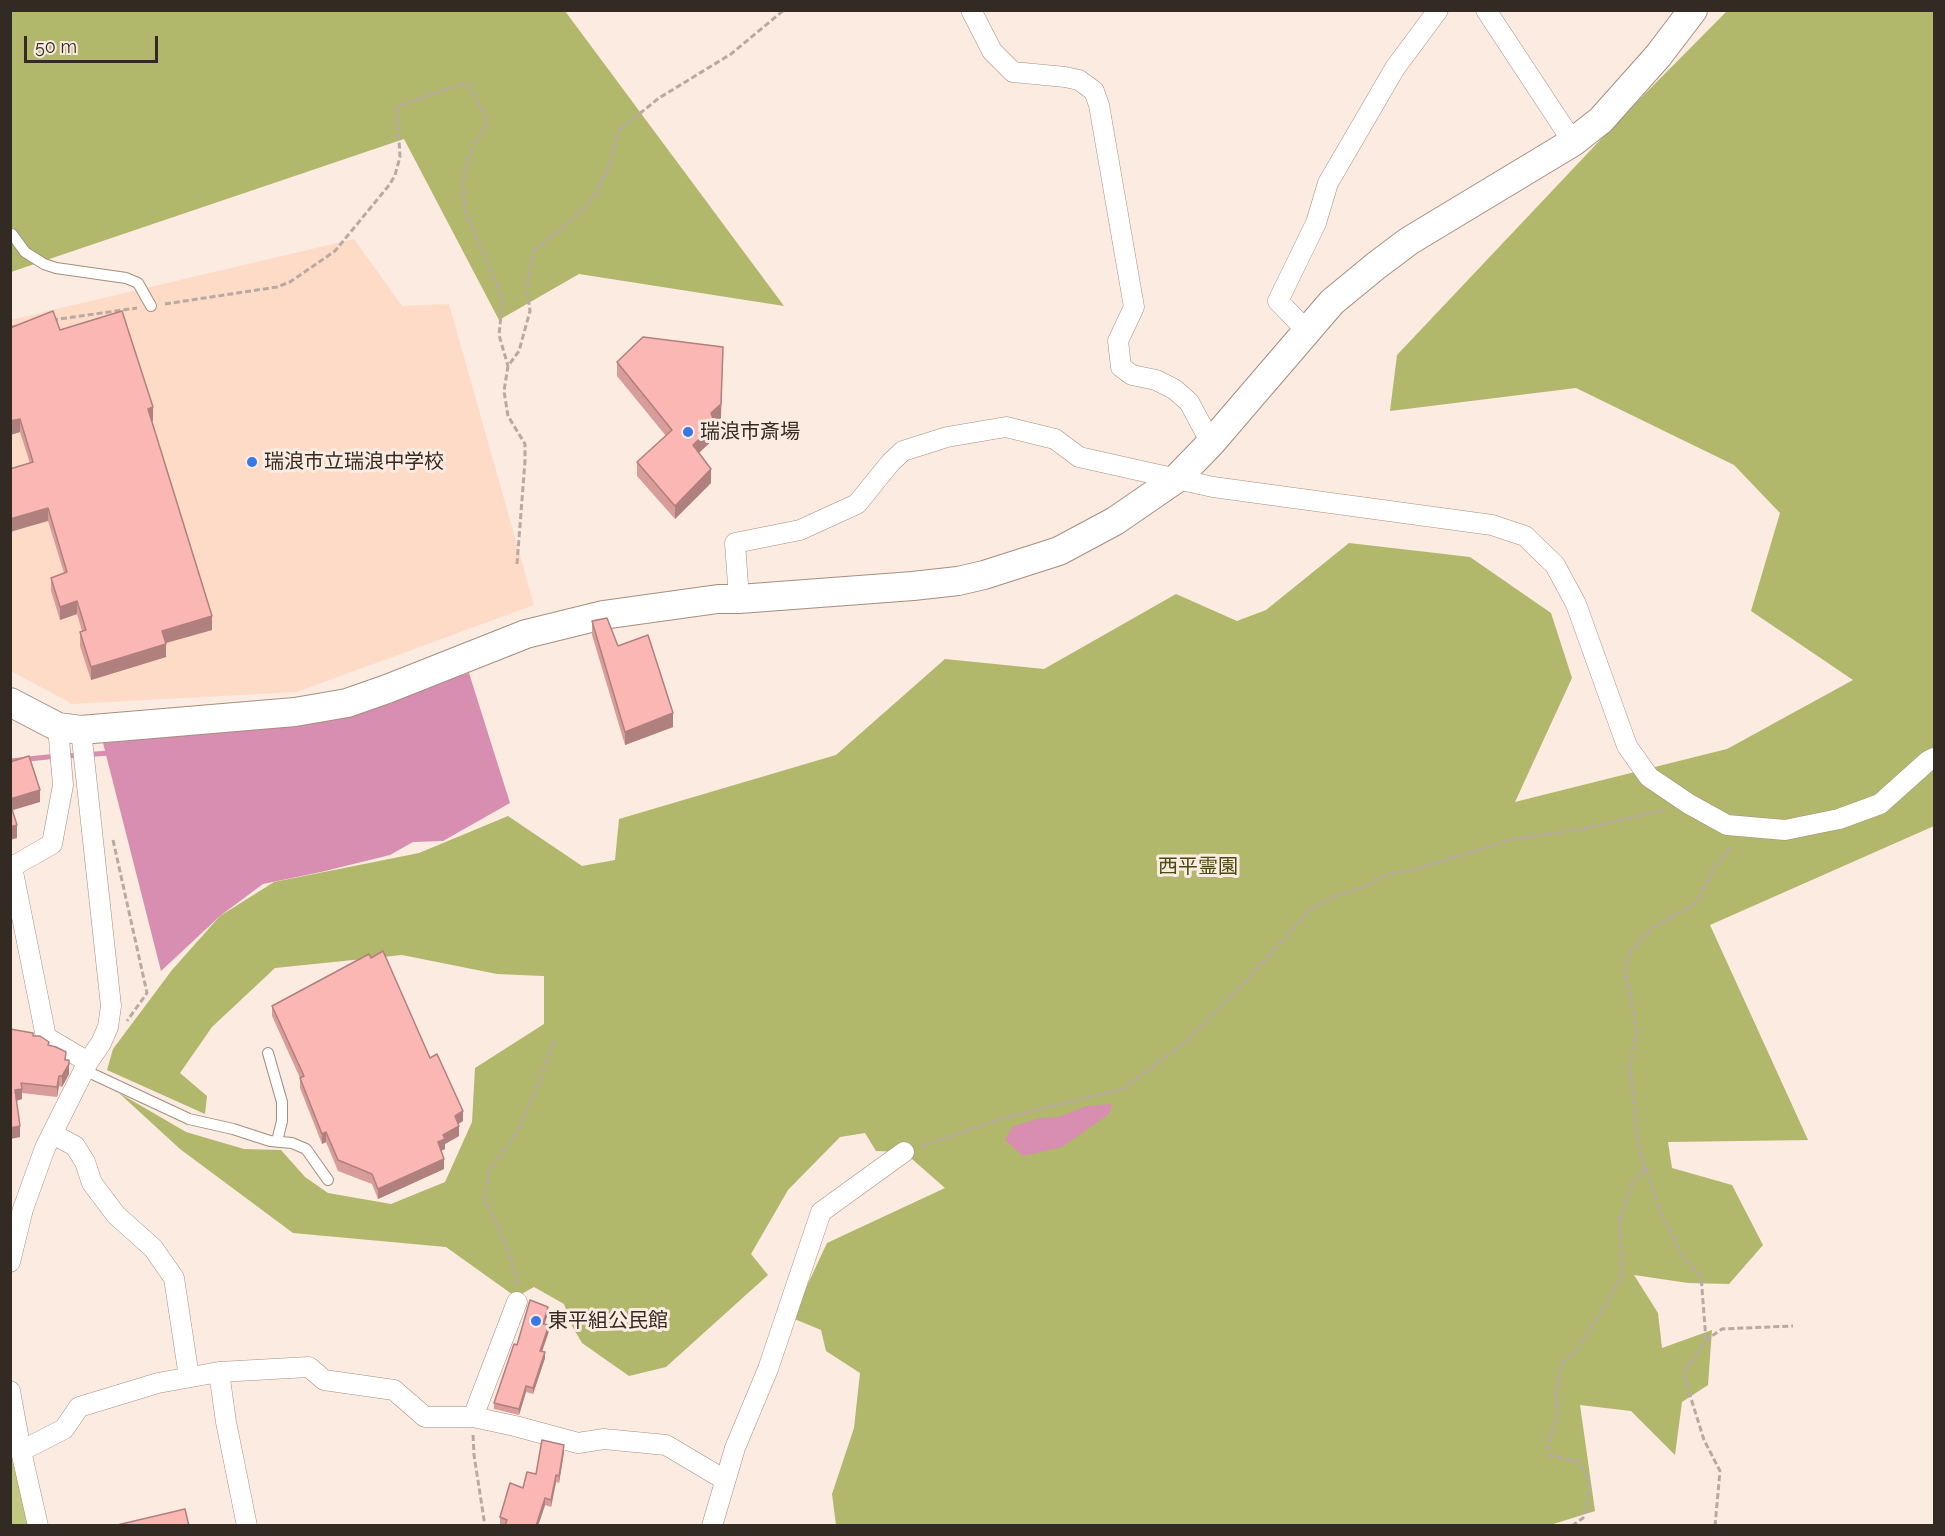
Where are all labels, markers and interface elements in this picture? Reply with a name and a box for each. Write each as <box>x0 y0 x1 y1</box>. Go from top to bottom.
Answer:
scale bar <box>27 24 160 62</box>
text: 50 m <box>35 36 77 57</box>
place label: 瑞浪市斎場 <box>700 420 800 444</box>
marker: 瑞浪市斎場 <box>681 425 695 439</box>
place label: 瑞浪市立瑞浪中学校 <box>264 450 444 474</box>
marker: 瑞浪市立瑞浪中学校 <box>245 455 259 469</box>
park label: 西平霊園 <box>1158 855 1238 879</box>
place label: 東平組公民館 <box>548 1309 668 1333</box>
marker: 東平組公民館 <box>529 1314 543 1328</box>

